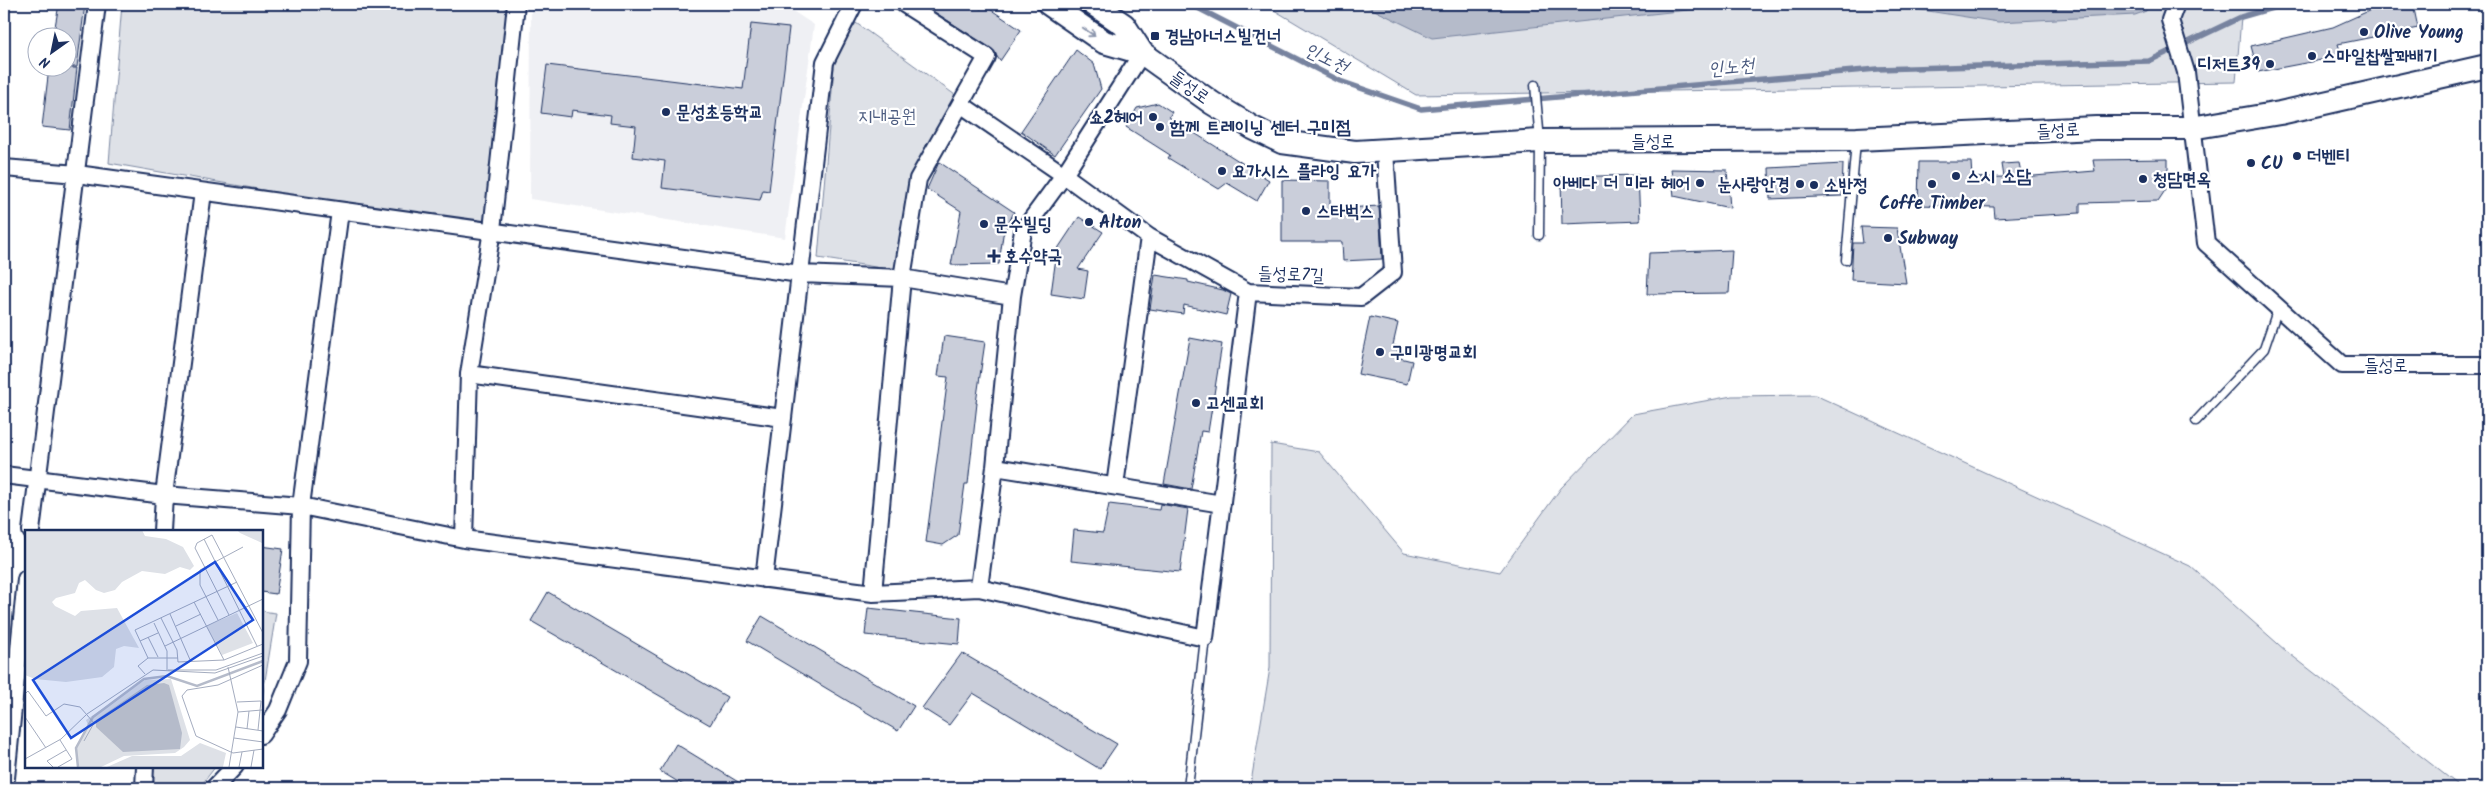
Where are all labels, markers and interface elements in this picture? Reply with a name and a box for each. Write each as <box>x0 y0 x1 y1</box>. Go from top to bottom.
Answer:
place label: Olive Young <box>2374 19 2464 48</box>
place label: 경남아너스빌건너 <box>1165 23 1281 52</box>
one-way arrow <box>1082 26 1096 37</box>
marker: Olive Young <box>2358 26 2370 38</box>
north arrow <box>28 28 78 78</box>
marker: 경남아너스빌건너 <box>1149 30 1161 42</box>
water label: 인노천 <box>1299 35 1355 83</box>
place label: 스마일찹쌀꽈배기 <box>2322 43 2438 72</box>
text: N <box>36 50 55 74</box>
marker: 스마일찹쌀꽈배기 <box>2306 50 2318 62</box>
water label: 인노천 <box>1707 51 1757 85</box>
place label: 디저트39 <box>2198 51 2260 80</box>
marker: 디저트39 <box>2264 58 2276 70</box>
street label: 들성로 <box>1163 64 1215 113</box>
place label: 문성초등학교 <box>676 99 763 128</box>
park label: 지내공원 <box>858 103 916 132</box>
place label: 쇼2헤어 <box>1089 104 1143 133</box>
marker: 문성초등학교 <box>660 106 672 118</box>
marker: 쇼2헤어 <box>1147 111 1159 123</box>
place label: 함께 트레이닝 센터 구미점 <box>1169 114 1351 143</box>
street label: 들성로 <box>2036 116 2081 147</box>
marker: 함께 트레이닝 센터 구미점 <box>1154 121 1166 133</box>
street label: 들성로 <box>1631 128 1675 157</box>
place label: 더벤티 <box>2307 143 2350 172</box>
place label: CU <box>2261 150 2283 179</box>
marker: 더벤티 <box>2291 150 2303 162</box>
marker: CU <box>2245 157 2257 169</box>
place label: 요가시스 플라잉 요가 <box>1232 158 1377 187</box>
place label: 스시 소담 <box>1966 163 2031 192</box>
marker: 요가시스 플라잉 요가 <box>1216 165 1228 177</box>
place label: 청담면옥 <box>2153 166 2211 195</box>
place label: 아베다 더 미라 헤어 <box>1553 170 1690 199</box>
marker: 스시 소담 <box>1950 170 1962 182</box>
place label: 눈사랑안경 <box>1718 171 1790 200</box>
place label: 소반정 <box>1824 172 1867 201</box>
marker: 청담면옥 <box>2137 173 2149 185</box>
marker: 아베다 더 미라 헤어 <box>1694 177 1706 189</box>
marker: 눈사랑안경 <box>1794 178 1806 190</box>
marker: Coffe Timber <box>1926 178 1938 190</box>
marker: 소반정 <box>1808 179 1820 191</box>
place label: Coffe Timber <box>1879 190 1986 219</box>
place label: 스타벅스 <box>1316 198 1374 227</box>
marker: 스타벅스 <box>1300 205 1312 217</box>
place label: Alton <box>1099 209 1141 238</box>
place label: 문수빌딩 <box>994 211 1052 240</box>
marker: Alton <box>1083 216 1095 228</box>
marker: 문수빌딩 <box>978 218 990 230</box>
place label: Subway <box>1898 225 1959 254</box>
marker: Subway <box>1882 232 1894 244</box>
place label: 호수약국 <box>1004 243 1062 272</box>
marker: 호수약국 <box>988 250 1000 262</box>
street label: 들성로7길 <box>1257 260 1325 291</box>
place label: 구미광명교회 <box>1390 339 1477 368</box>
marker: 구미광명교회 <box>1374 346 1386 358</box>
street label: 들성로 <box>2364 352 2408 381</box>
place label: 고센교회 <box>1206 390 1264 419</box>
marker: 고센교회 <box>1190 397 1202 409</box>
inset map <box>25 530 262 767</box>

